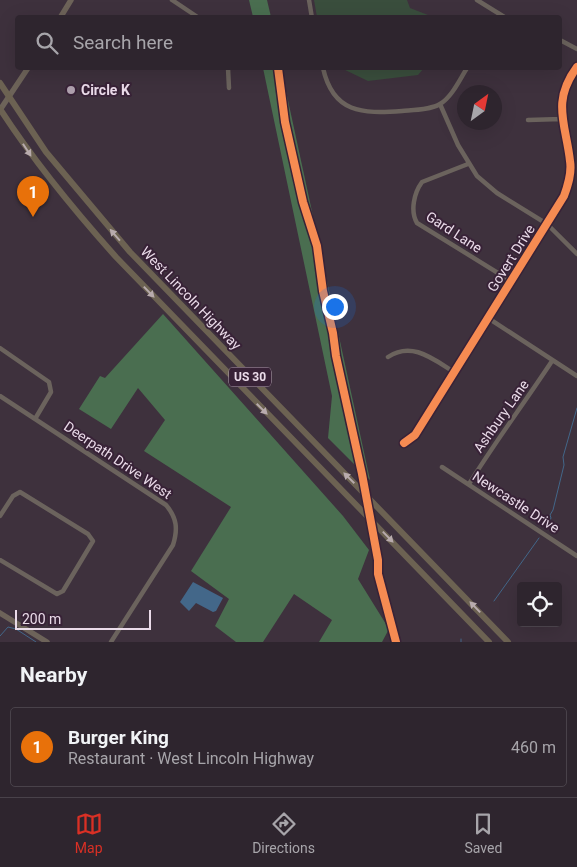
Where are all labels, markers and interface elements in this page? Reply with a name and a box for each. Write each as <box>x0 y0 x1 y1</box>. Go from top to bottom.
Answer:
search box <box>15 15 562 70</box>
icon: search <box>33 29 61 57</box>
text: Search here <box>73 31 173 54</box>
place label: Circle K <box>81 82 130 98</box>
marker: Circle K <box>65 84 77 96</box>
north arrow <box>457 85 502 130</box>
one-way arrow <box>22 144 32 157</box>
pin: 1 <box>17 176 49 217</box>
street label: Gard Lane <box>423 208 485 256</box>
street label: Govert Drive <box>484 221 538 295</box>
one-way arrow <box>110 229 121 241</box>
street label: West Lincoln Highway <box>138 243 245 353</box>
one-way arrow <box>143 286 155 298</box>
your location <box>322 294 348 320</box>
road number: US 30 <box>229 368 271 387</box>
street label: Ashbury Lane <box>470 377 532 455</box>
one-way arrow <box>256 403 268 415</box>
street label: Deerpath Drive West <box>61 418 175 502</box>
street label: Newcastle Drive <box>470 468 562 536</box>
one-way arrow <box>343 472 355 484</box>
one-way arrow <box>382 531 394 543</box>
map controls <box>517 582 562 627</box>
button: locate <box>517 582 562 627</box>
one-way arrow <box>469 601 481 613</box>
scale bar <box>15 607 151 630</box>
text: 200 m <box>22 611 61 627</box>
text: Nearby <box>20 663 87 687</box>
text: Burger King <box>68 726 169 749</box>
text: 1 <box>32 738 42 757</box>
text: 460 m <box>511 738 556 757</box>
text: Restaurant · West Lincoln Highway <box>68 749 314 768</box>
tab: Map <box>75 810 103 856</box>
tab: Directions <box>252 810 315 856</box>
tab: Saved <box>464 810 502 856</box>

